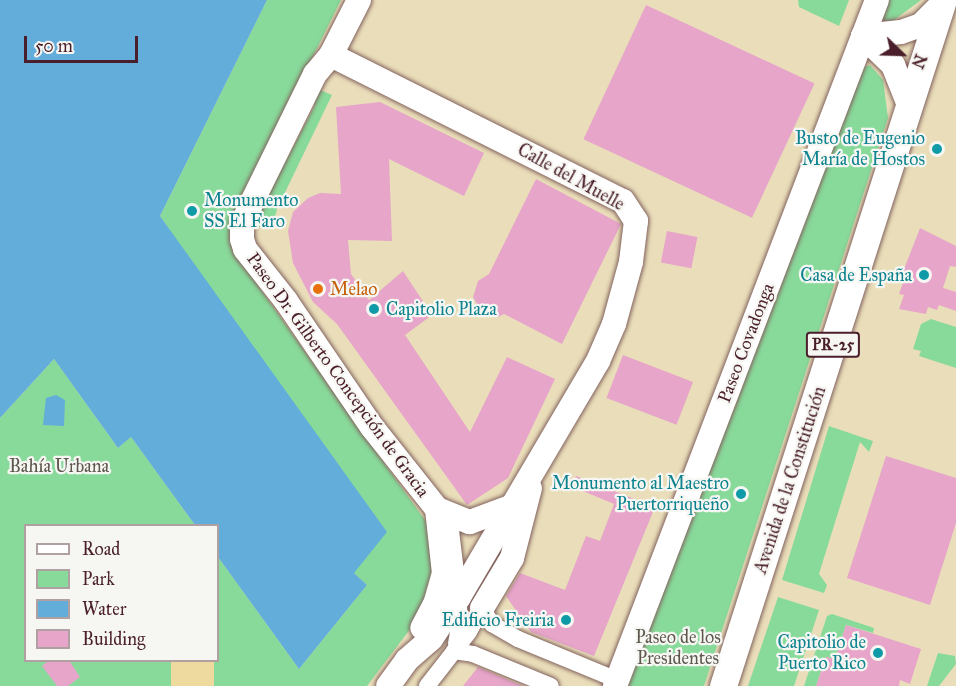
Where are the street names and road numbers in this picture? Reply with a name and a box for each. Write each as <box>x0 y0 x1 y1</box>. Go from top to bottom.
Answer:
street label: Calle del Muelle <box>514 139 628 215</box>
street label: Paseo Dr. Gilberto Concepción de Gracia <box>242 249 434 501</box>
street label: Paseo Covadonga <box>713 280 779 406</box>
road number: PR-25 <box>804 332 862 358</box>
street label: Avenida de la Constitución <box>750 384 830 576</box>

